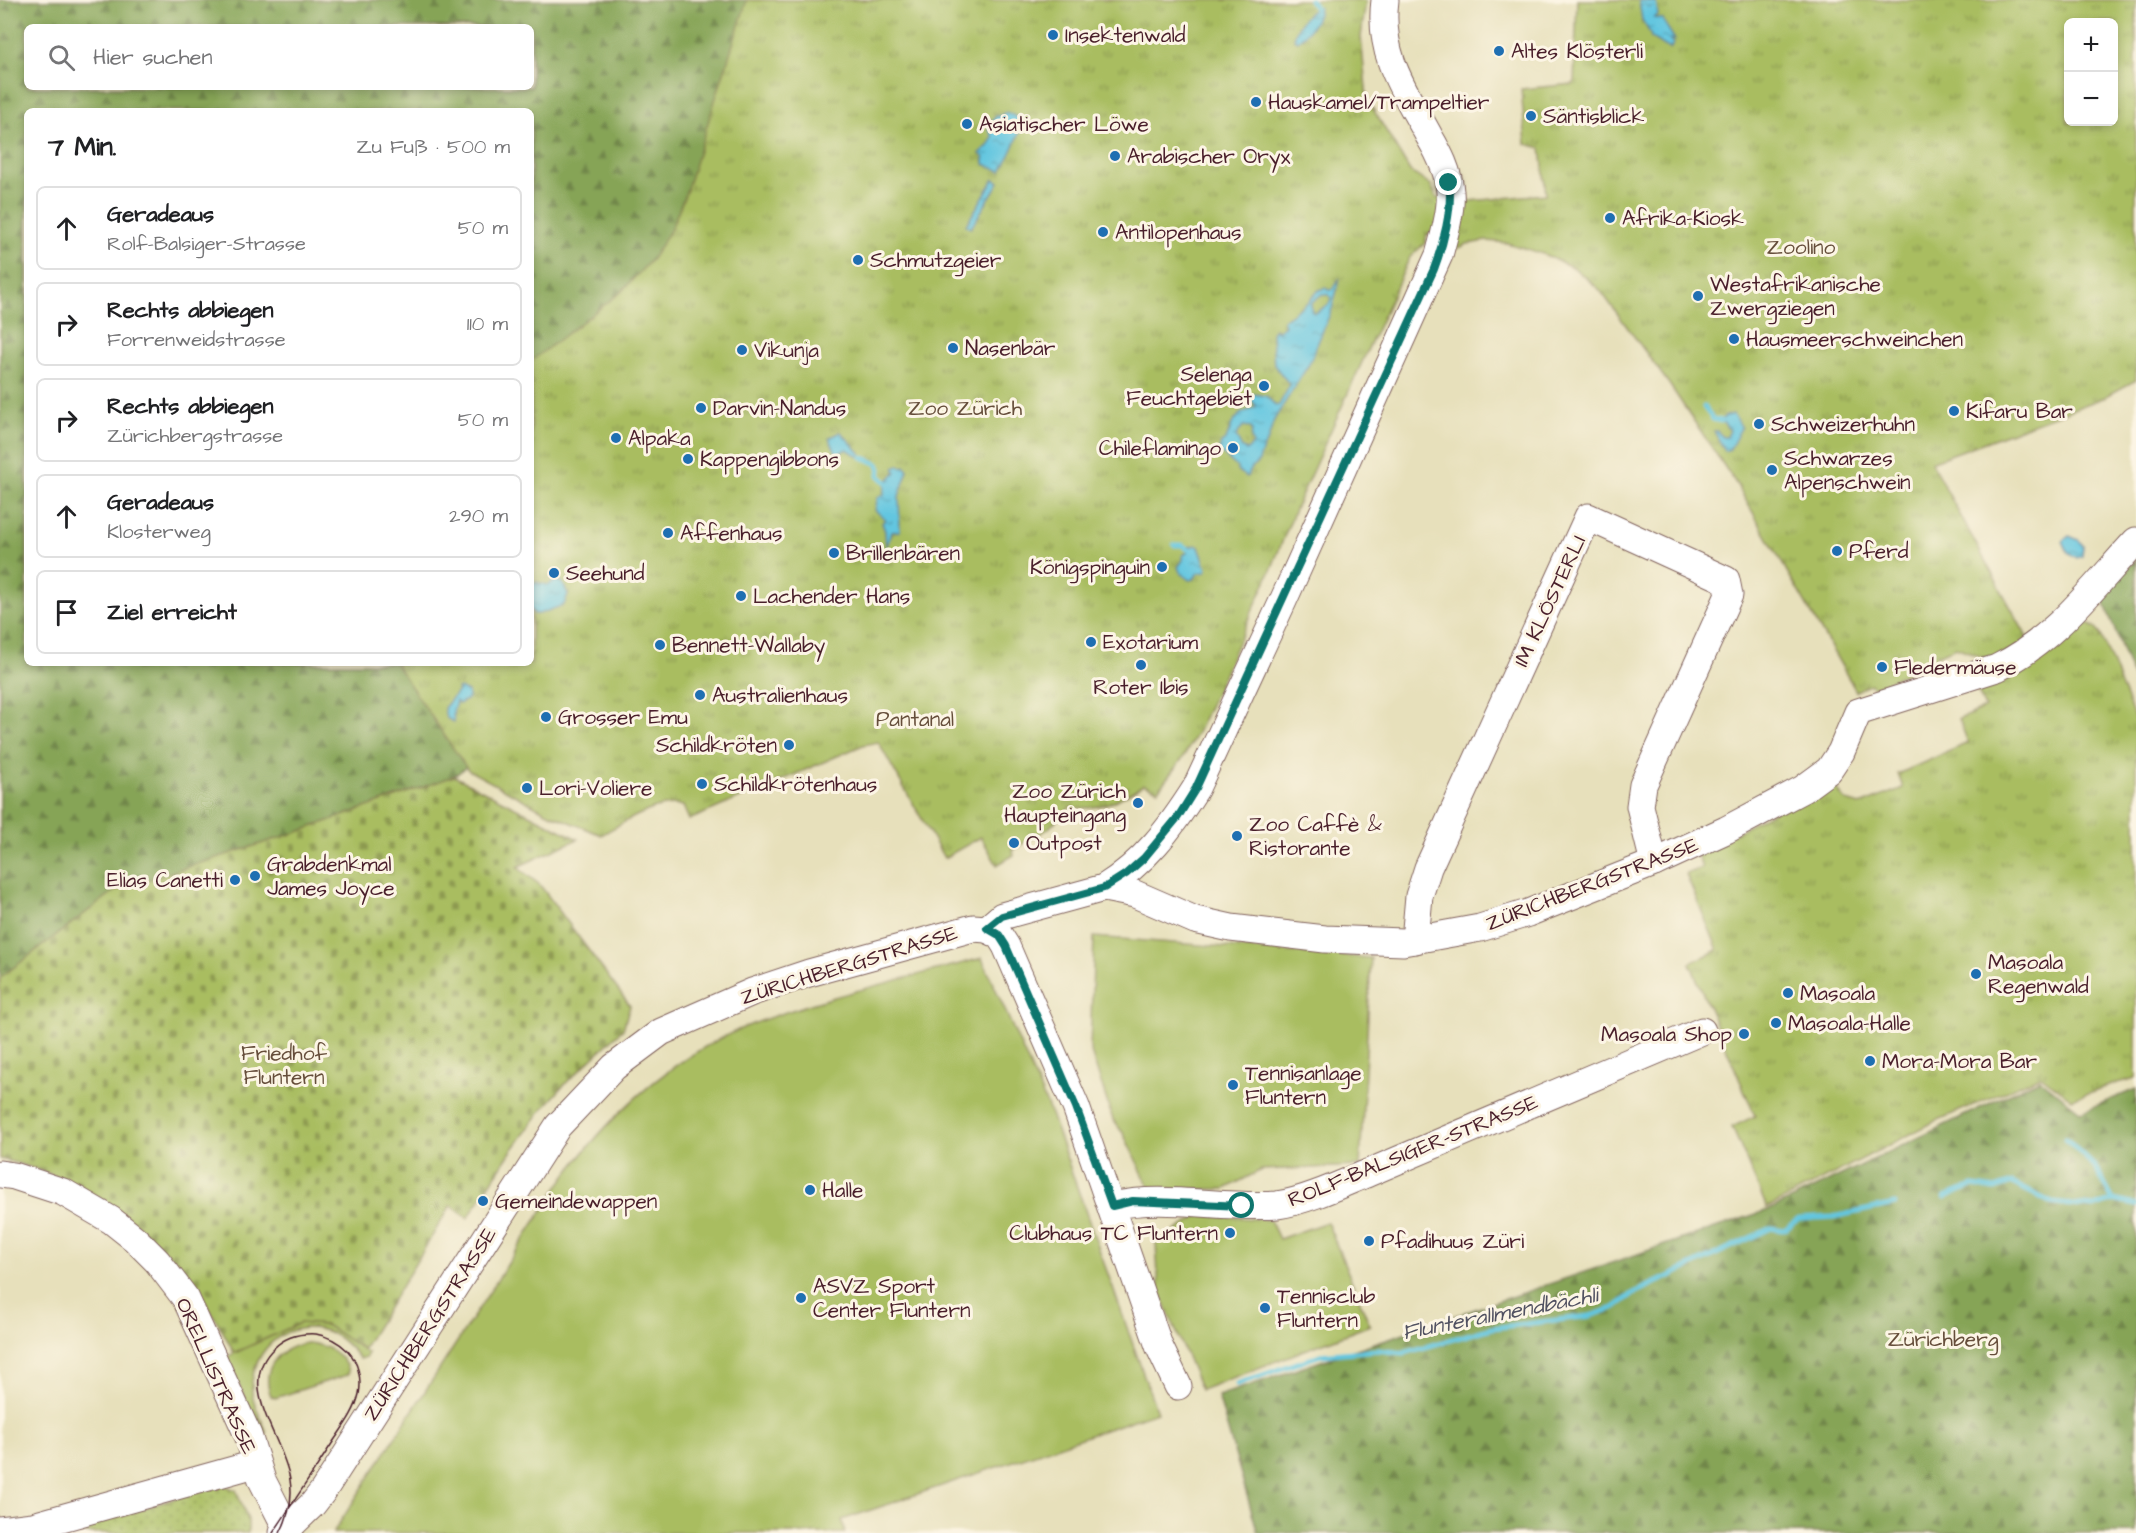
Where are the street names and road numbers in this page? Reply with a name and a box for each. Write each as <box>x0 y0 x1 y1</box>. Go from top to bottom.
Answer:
street label: IM KLÖSTERLI <box>1507 531 1593 671</box>
street label: ZÜRICHBERGSTRASSE <box>1482 830 1703 938</box>
street label: ZÜRICHBERGSTRASSE <box>737 918 962 1012</box>
street label: ROLF-BALSIGER-STRASSE <box>1284 1087 1543 1214</box>
street label: ZÜRICHBERGSTRASSE <box>356 1221 504 1426</box>
street label: ORELLISTRASSE <box>169 1293 264 1459</box>

